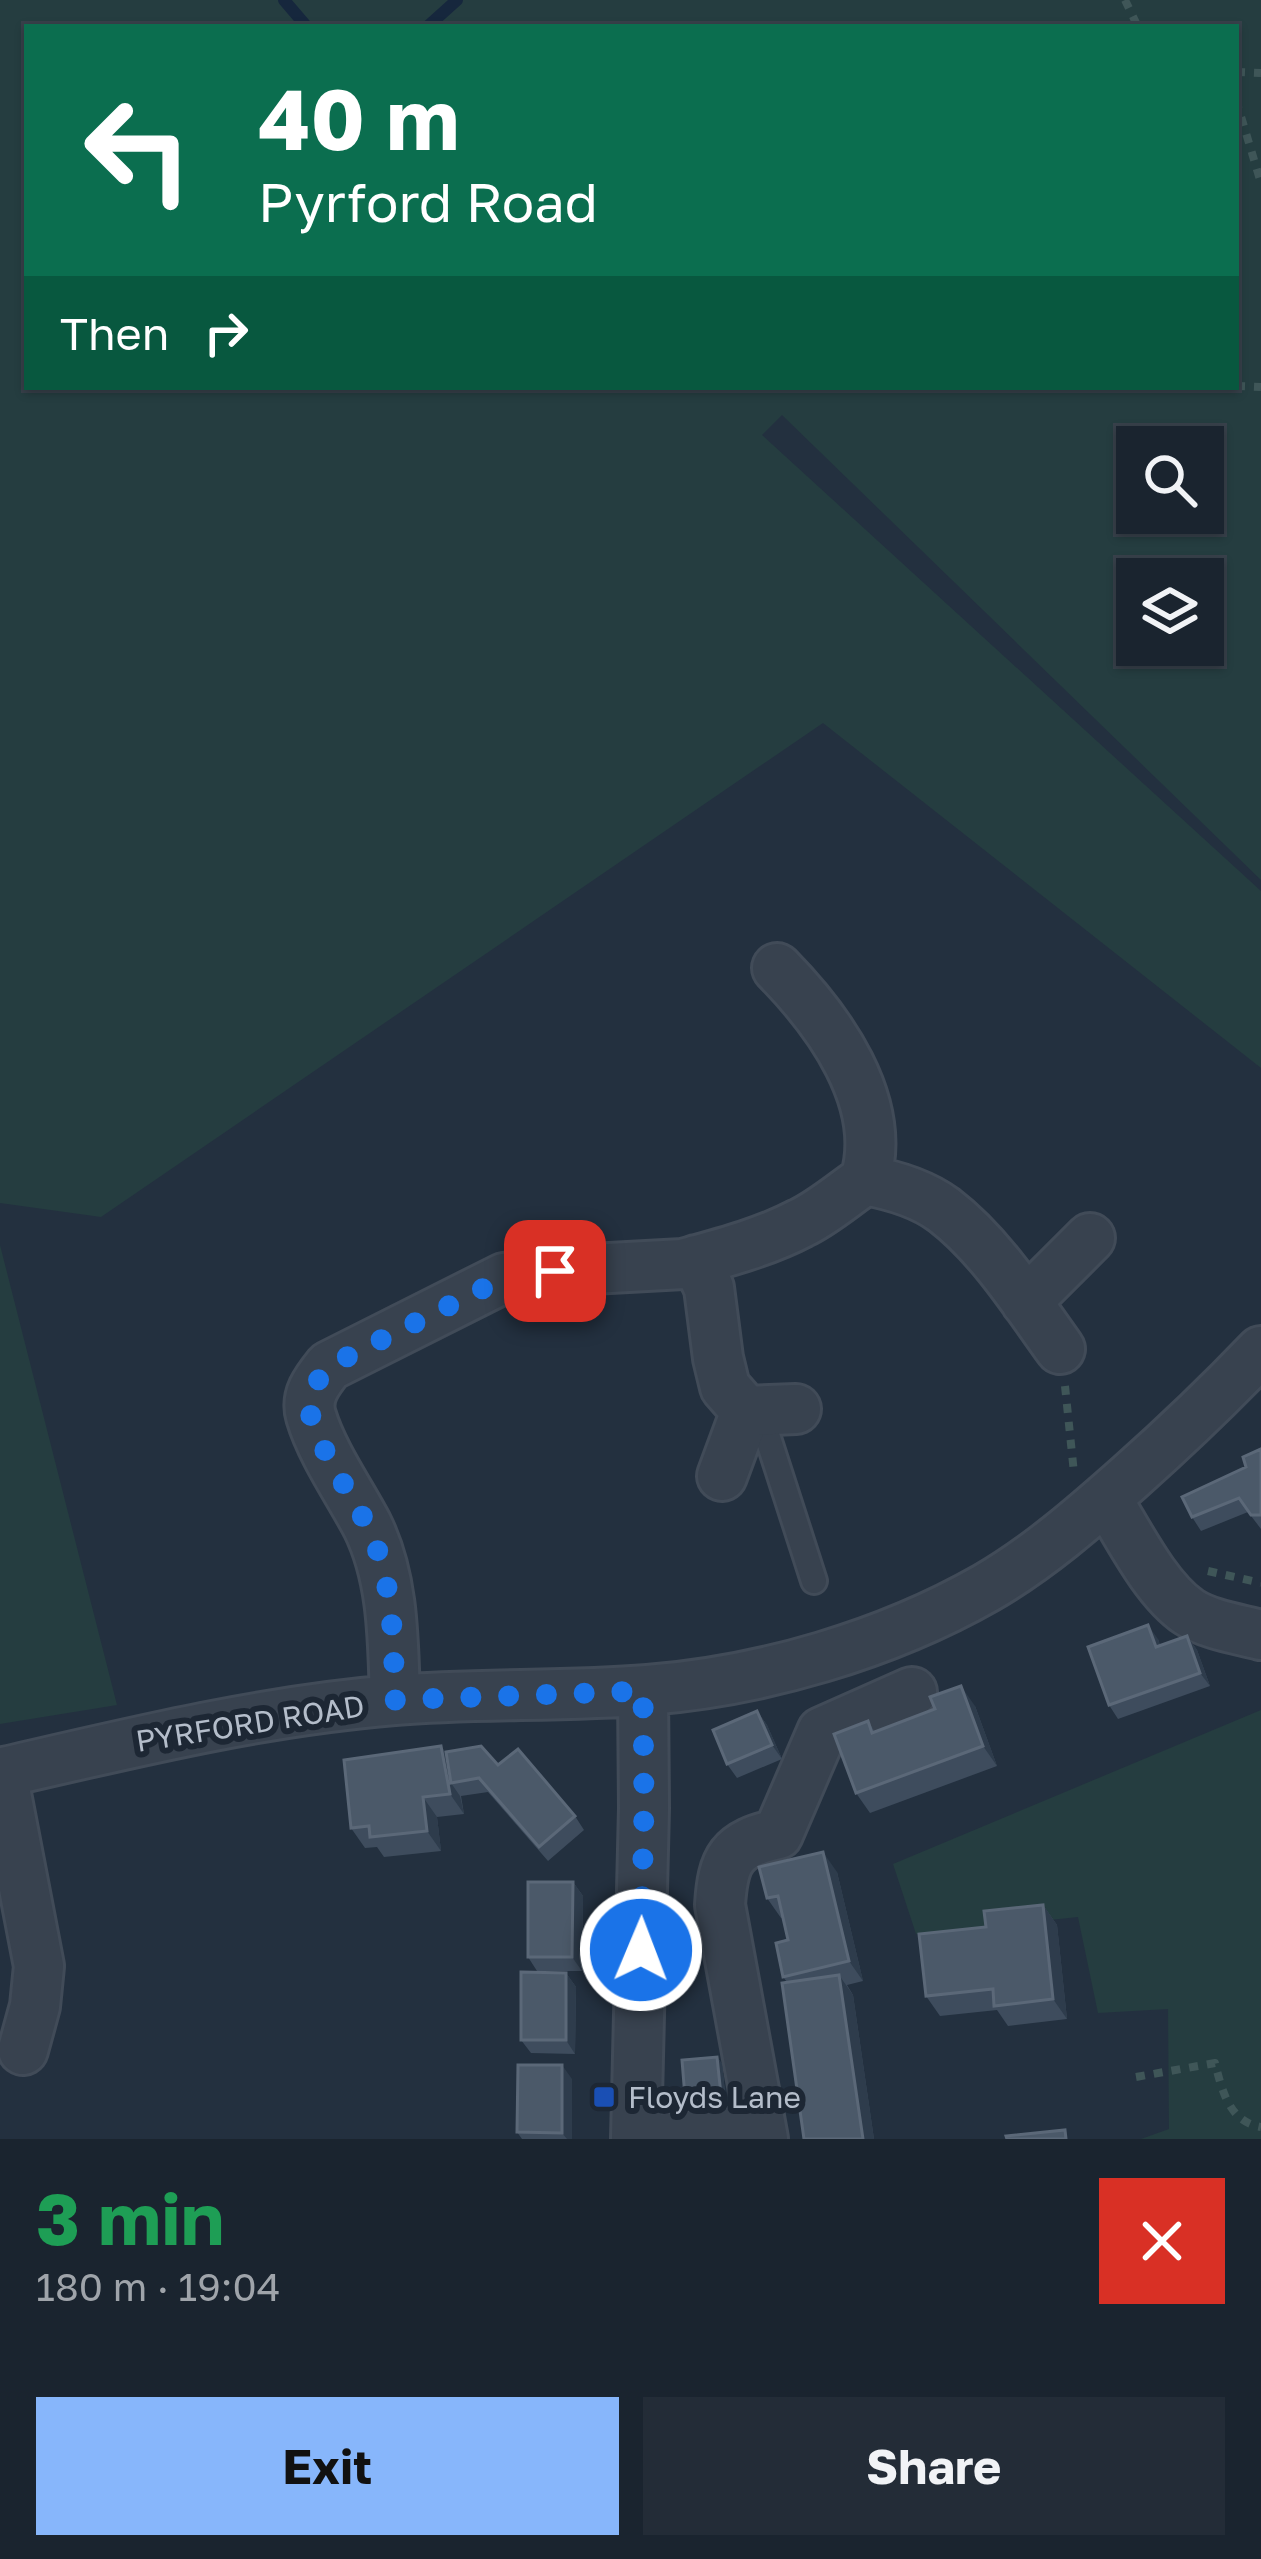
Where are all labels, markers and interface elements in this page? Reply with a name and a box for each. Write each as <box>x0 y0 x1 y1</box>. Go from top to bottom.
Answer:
text: 40 m <box>258 68 460 168</box>
icon: left <box>60 72 216 228</box>
text: Pyrford Road <box>258 169 598 234</box>
icon: right <box>193 300 259 366</box>
text: Then <box>60 306 169 360</box>
map controls <box>1116 426 1224 666</box>
button: search <box>1116 426 1224 534</box>
button: layers <box>1116 558 1224 666</box>
pin <box>504 1220 606 1322</box>
icon: arrive <box>522 1238 588 1304</box>
street label: PYRFORD ROAD <box>133 1687 367 1759</box>
position arrow <box>578 1887 704 2013</box>
place label: Floyds Lane <box>628 2079 801 2115</box>
marker: Floyds Lane <box>591 2084 617 2110</box>
text: 3 min <box>36 2174 224 2261</box>
button: close <box>1099 2178 1225 2304</box>
text: 180 m · 19:04 <box>36 2263 281 2310</box>
button: Exit <box>36 2397 619 2535</box>
button: Share <box>643 2397 1225 2535</box>

